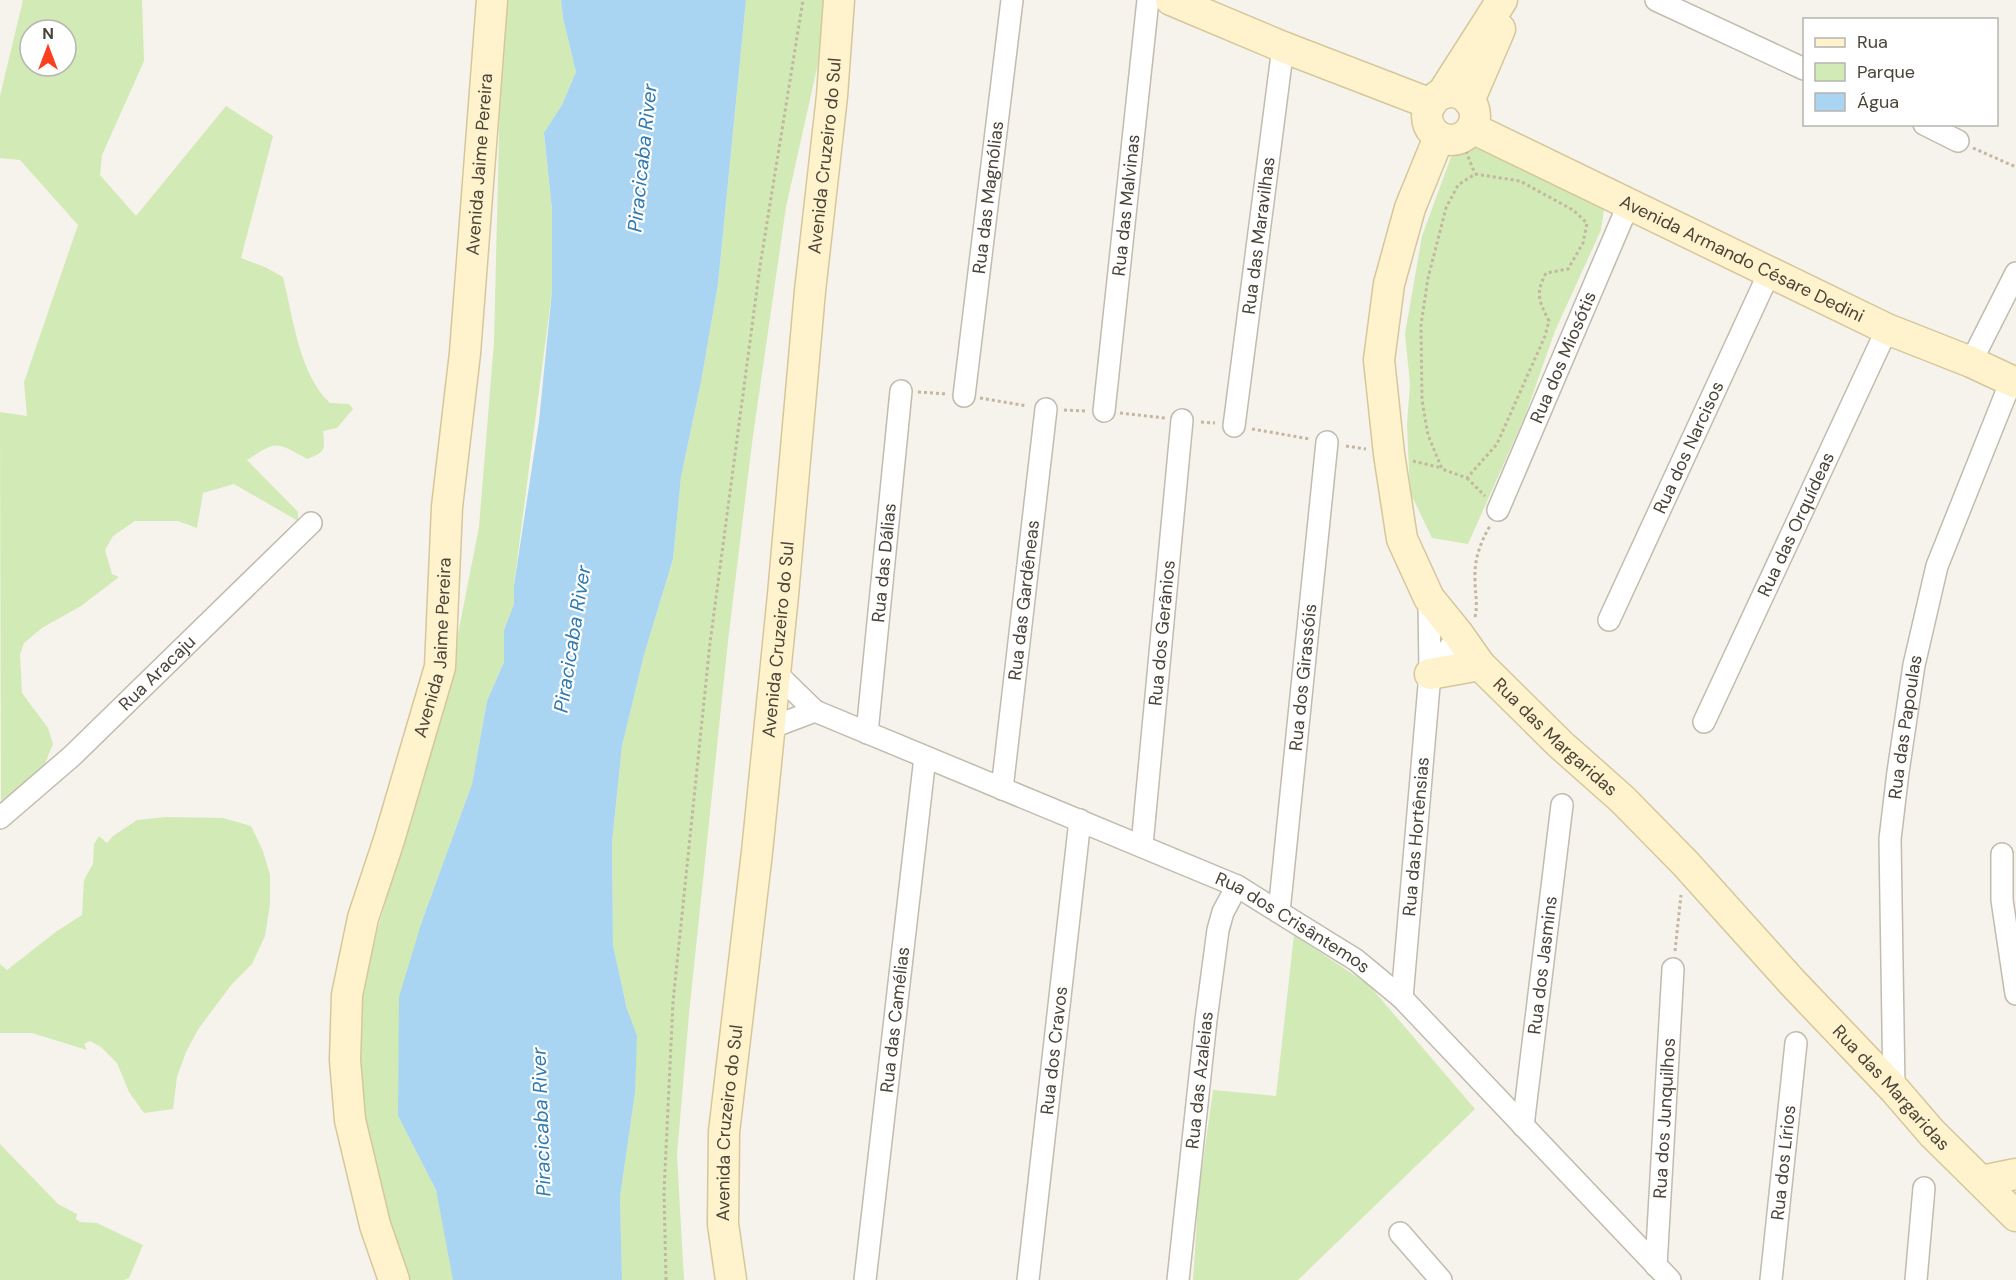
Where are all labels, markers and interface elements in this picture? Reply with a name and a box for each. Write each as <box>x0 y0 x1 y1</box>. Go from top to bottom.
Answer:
north arrow <box>18 18 78 78</box>
legend <box>1803 18 1998 126</box>
text: N <box>42 23 54 44</box>
text: Rua <box>1857 30 1888 54</box>
street label: Avenida Cruzeiro do Sul <box>802 57 847 255</box>
text: Parque <box>1857 60 1915 84</box>
street label: Avenida Jaime Pereira <box>461 72 498 256</box>
water label: Piracicaba River <box>621 82 663 233</box>
text: Água <box>1857 90 1899 114</box>
street label: Rua das Magnólias <box>967 120 1009 275</box>
street label: Rua das Malvinas <box>1107 133 1146 277</box>
street label: Rua das Maravilhas <box>1237 155 1281 316</box>
street label: Avenida Armando Césare Dedini <box>1616 189 1868 328</box>
street label: Rua dos Miosótis <box>1524 288 1602 427</box>
street label: Rua dos Narcisos <box>1648 377 1729 518</box>
street label: Rua das Orquídeas <box>1752 448 1840 601</box>
street label: Rua das Dálias <box>866 502 902 624</box>
street label: Rua das Gardêneas <box>1003 519 1045 682</box>
street label: Avenida Cruzeiro do Sul <box>757 540 800 739</box>
street label: Avenida Jaime Pereira <box>408 557 457 740</box>
street label: Rua dos Gerânios <box>1143 559 1181 707</box>
water label: Piracicaba River <box>548 563 597 715</box>
street label: Rua dos Girassóis <box>1284 602 1322 752</box>
street label: Rua Aracaju <box>113 630 201 716</box>
street label: Rua das Papoulas <box>1883 652 1928 801</box>
street label: Rua das Margaridas <box>1488 672 1623 802</box>
street label: Rua das Hortênsias <box>1397 756 1435 917</box>
street label: Rua dos Crisântemos <box>1212 866 1375 979</box>
street label: Rua dos Jasmins <box>1522 895 1563 1036</box>
street label: Rua das Camélias <box>875 945 915 1094</box>
street label: Rua dos Cravos <box>1035 985 1073 1116</box>
street label: Rua das Azaleias <box>1180 1010 1219 1150</box>
street label: Rua das Margaridas <box>1827 1020 1955 1156</box>
street label: Avenida Cruzeiro do Sul <box>711 1023 749 1221</box>
street label: Rua dos Junquilhos <box>1648 1037 1681 1199</box>
water label: Piracicaba River <box>525 1047 557 1197</box>
street label: Rua dos Lírios <box>1765 1104 1801 1221</box>

